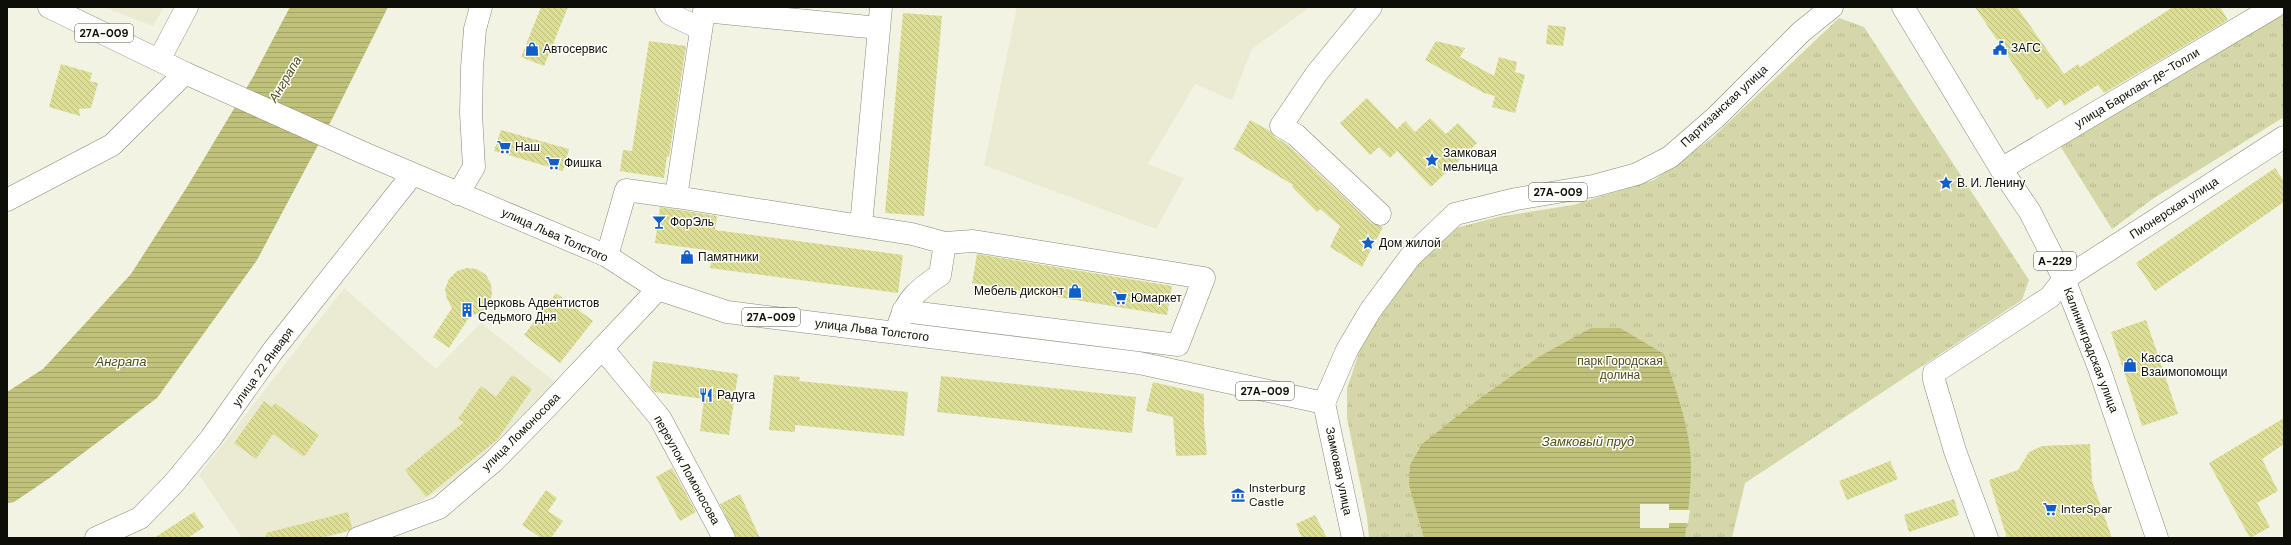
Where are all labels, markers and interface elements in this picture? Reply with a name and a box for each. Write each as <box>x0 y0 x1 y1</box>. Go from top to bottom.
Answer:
road number: 27А-009 <box>75 24 133 42</box>
public building icon: ЗАГС <box>1992 40 2008 56</box>
place label: ЗАГС <box>2011 40 2041 56</box>
shop icon: Автосервис <box>524 41 540 57</box>
place label: Автосервис <box>543 41 608 57</box>
street label: улица Барклая-де-Толли <box>2072 44 2202 132</box>
water label: Анграпа <box>264 53 305 106</box>
street label: Партизанская улица <box>1677 61 1771 151</box>
supermarket icon: Наш <box>496 139 512 155</box>
place label: Наш <box>515 139 540 155</box>
place label: Замковая мельница <box>1443 145 1498 175</box>
place icon: Замковая мельница <box>1424 152 1440 168</box>
supermarket icon: Фишка <box>545 155 561 171</box>
place label: Фишка <box>564 155 602 171</box>
street label: Пионерская улица <box>2127 173 2222 243</box>
place icon: В. И. Ленину <box>1938 175 1954 191</box>
place label: В. И. Ленину <box>1957 175 2025 191</box>
road number: 27А-009 <box>1529 183 1587 201</box>
street label: улица Льва Толстого <box>499 204 611 266</box>
bar icon: ФорЭль <box>651 214 667 230</box>
place label: ФорЭль <box>670 214 714 230</box>
place icon: Дом жилой <box>1360 235 1376 251</box>
place label: Дом жилой <box>1379 235 1441 251</box>
shop icon: Памятники <box>679 249 695 265</box>
place label: Памятники <box>698 249 759 265</box>
road number: А-229 <box>2034 252 2076 270</box>
place label: Мебель дисконт <box>974 283 1064 299</box>
shop icon: Мебель дисконт <box>1067 283 1083 299</box>
street label: Калининградская улица <box>2060 285 2122 415</box>
supermarket icon: Юмаркет <box>1112 290 1128 306</box>
place label: Юмаркет <box>1131 290 1182 306</box>
place label: Церковь Адвентистов Седьмого Дня <box>478 295 599 325</box>
building icon: Церковь Адвентистов Седьмого Дня <box>459 302 475 318</box>
road number: 27А-009 <box>742 308 800 326</box>
street label: улица Льва Толстого <box>814 315 930 345</box>
street label: улица 22 Января <box>229 324 297 410</box>
place label: Касса Взаимопомощи <box>2141 350 2227 380</box>
water label: Анграпа <box>95 353 146 370</box>
park label: парк Городская долина <box>1577 353 1663 383</box>
shop icon: Касса Взаимопомощи <box>2122 357 2138 373</box>
road number: 27А-009 <box>1236 382 1294 400</box>
restaurant icon: Радуга <box>698 387 714 403</box>
place label: Радуга <box>717 387 755 403</box>
street label: улица Ломоносова <box>478 389 564 475</box>
street label: переулок Ломоносова <box>650 412 724 528</box>
street label: Замковая улица <box>1322 425 1356 517</box>
water label: Замковый пруд <box>1542 433 1634 450</box>
place label: Insterburg Castle <box>1249 480 1306 510</box>
museum icon: Insterburg Castle <box>1230 487 1246 503</box>
supermarket icon: InterSpar <box>2042 501 2058 517</box>
place label: InterSpar <box>2061 501 2112 517</box>

